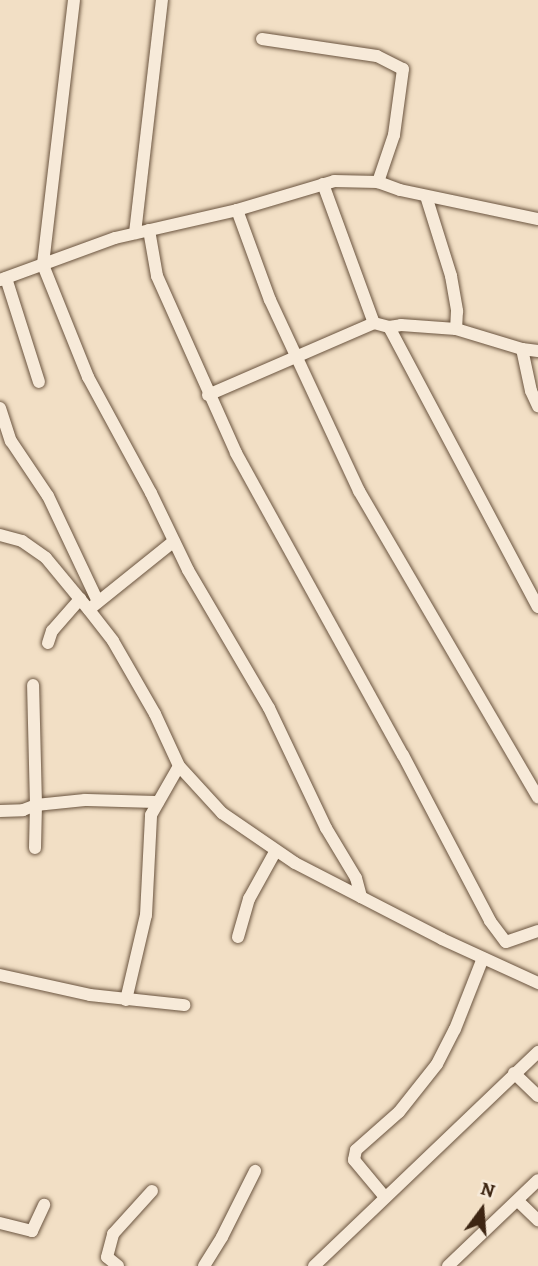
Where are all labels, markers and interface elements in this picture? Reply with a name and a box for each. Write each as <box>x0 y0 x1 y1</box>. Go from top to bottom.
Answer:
north arrow <box>447 1175 517 1245</box>
text: N <box>478 1175 498 1204</box>

